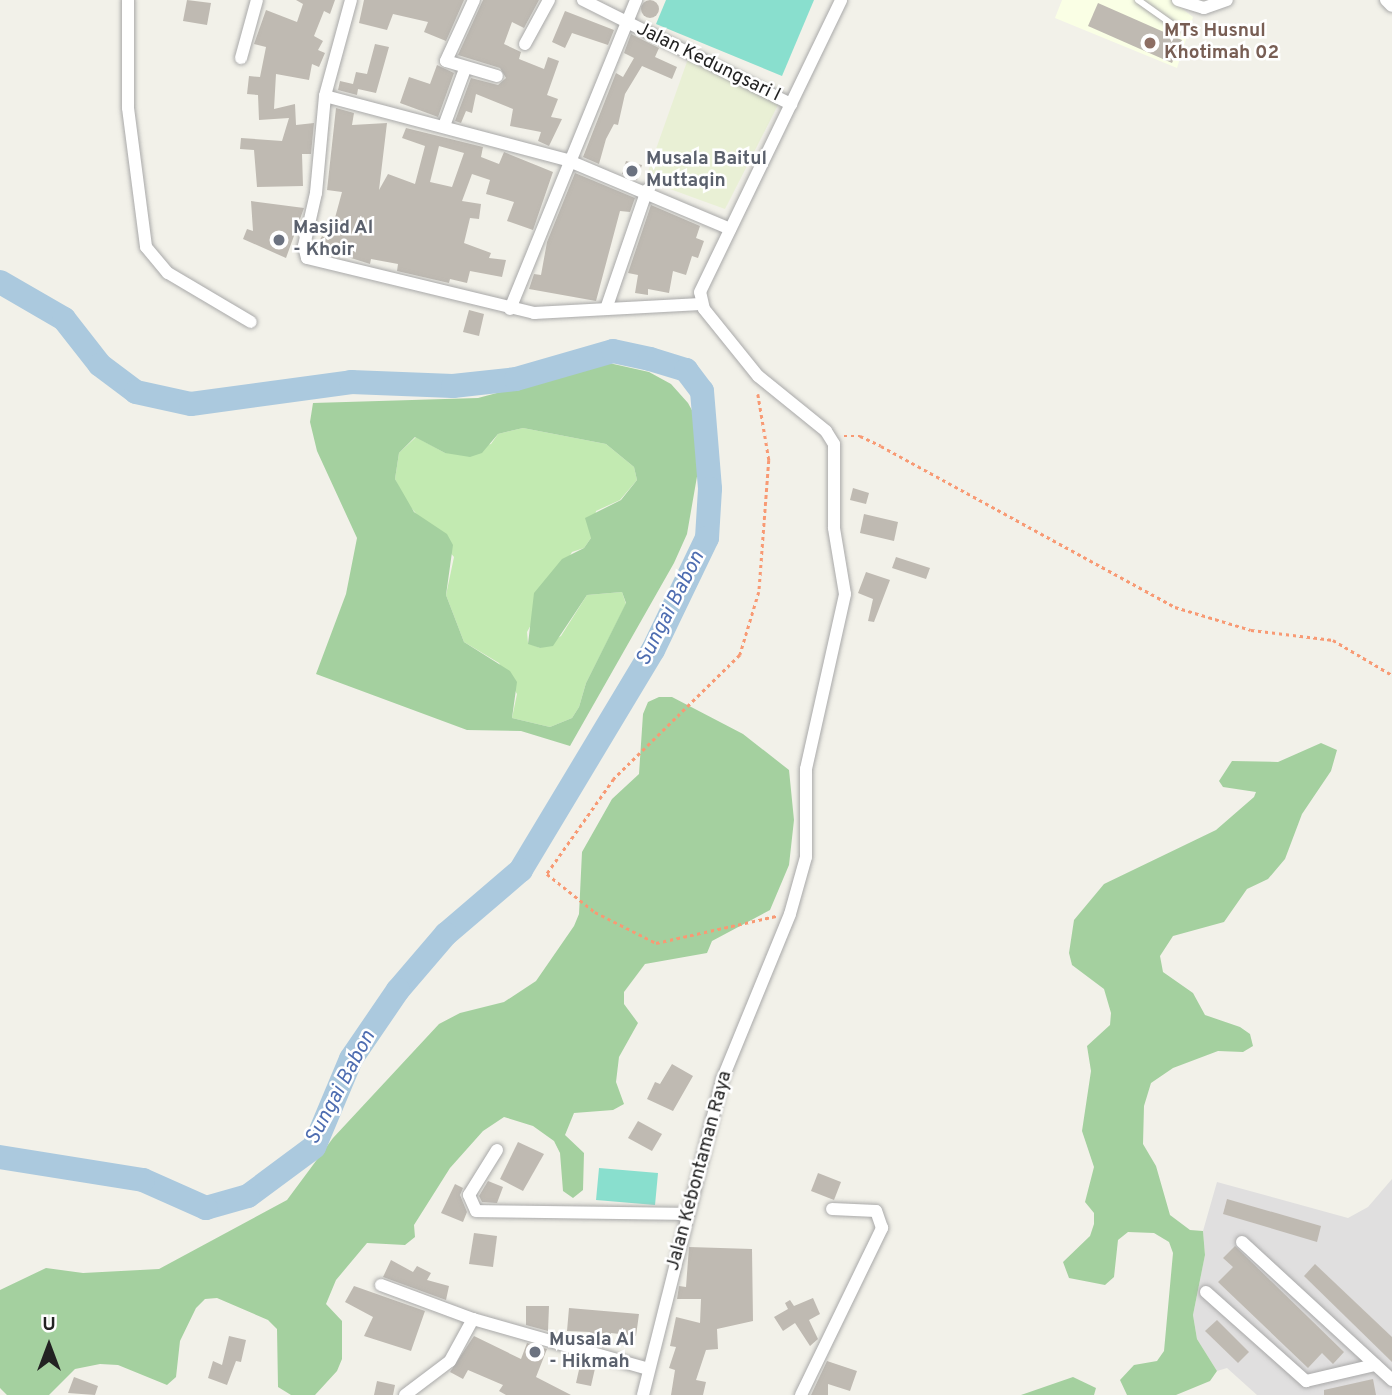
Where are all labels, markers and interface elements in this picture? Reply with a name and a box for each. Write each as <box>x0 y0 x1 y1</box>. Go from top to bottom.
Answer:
street label: Jalan Kedungsari I <box>632 18 784 108</box>
place label: MTs Husnul Khotimah 02 <box>1164 21 1279 65</box>
marker: MTs Husnul Khotimah 02 <box>1142 35 1158 51</box>
place label: Musala Baitul Muttaqin <box>646 149 767 193</box>
marker: Musala Baitul Muttaqin <box>624 163 640 179</box>
place label: Masjid Al - Khoir <box>293 218 374 262</box>
marker: Masjid Al - Khoir <box>271 232 287 248</box>
water label: Sungai Babon <box>631 547 711 671</box>
water label: Sungai Babon <box>300 1027 382 1149</box>
street label: Jalan Kebontaman Raya <box>662 1069 738 1273</box>
north arrow <box>14 1311 84 1381</box>
text: U <box>42 1313 56 1337</box>
place label: Musala Al - Hikmah <box>549 1330 635 1374</box>
marker: Musala Al - Hikmah <box>527 1344 543 1360</box>

